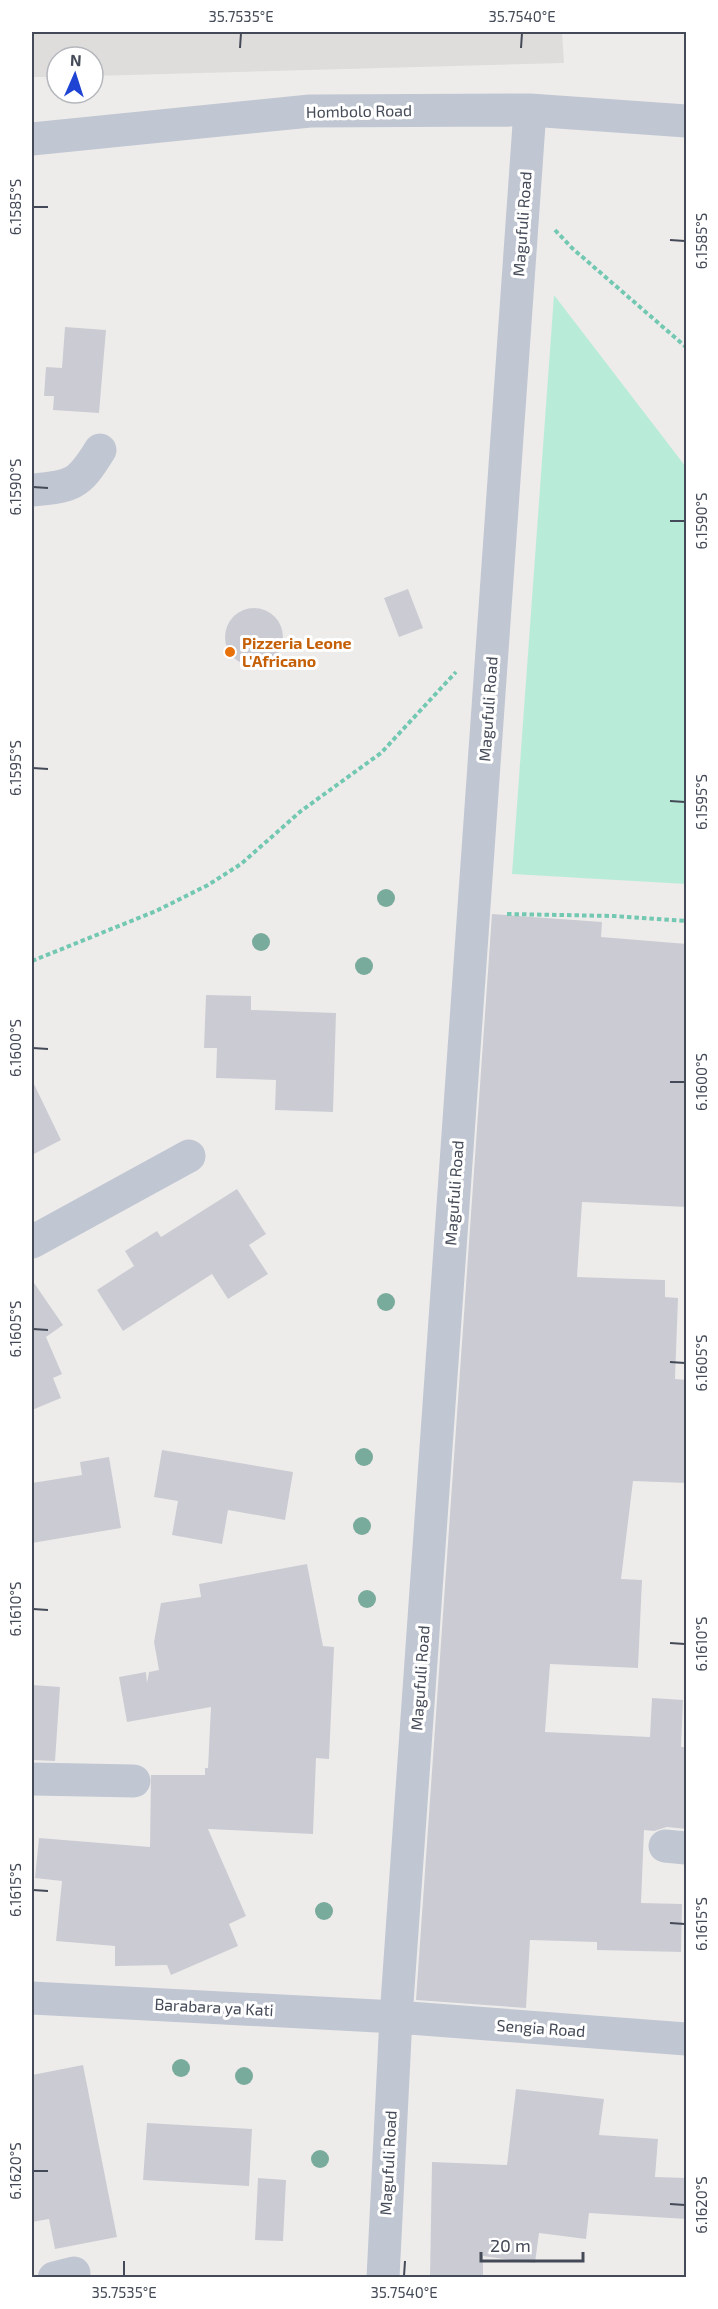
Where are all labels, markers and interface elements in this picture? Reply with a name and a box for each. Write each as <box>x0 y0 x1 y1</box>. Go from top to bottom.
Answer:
text: 35.7535°E <box>208 7 274 25</box>
text: 35.7540°E <box>488 7 556 25</box>
north arrow <box>45 45 105 105</box>
text: N <box>70 50 82 69</box>
street label: Hombolo Road <box>306 100 412 121</box>
street label: Magufuli Road <box>508 171 535 277</box>
text: 6.1585°S <box>6 179 24 235</box>
text: 6.1585°S <box>692 213 710 269</box>
text: 6.1590°S <box>6 459 24 515</box>
text: 6.1590°S <box>692 493 710 549</box>
place label: Pizzeria Leone L'Africano <box>242 633 352 670</box>
marker: Pizzeria Leone L'Africano <box>223 645 237 659</box>
street label: Magufuli Road <box>474 656 501 762</box>
text: 6.1595°S <box>6 740 24 796</box>
text: 6.1595°S <box>692 774 710 830</box>
text: 6.1600°S <box>6 1019 24 1077</box>
text: 6.1600°S <box>692 1053 710 1111</box>
street label: Magufuli Road <box>440 1140 467 1246</box>
text: 6.1605°S <box>6 1301 24 1357</box>
text: 6.1605°S <box>692 1335 710 1391</box>
text: 6.1610°S <box>6 1582 24 1636</box>
text: 6.1610°S <box>692 1617 710 1671</box>
street label: Magufuli Road <box>406 1625 433 1731</box>
text: 6.1615°S <box>6 1863 24 1917</box>
text: 6.1615°S <box>692 1897 710 1951</box>
street label: Barabara ya Kati <box>154 1994 274 2019</box>
street label: Sengia Road <box>496 2015 586 2040</box>
street label: Magufuli Road <box>375 2110 400 2216</box>
text: 6.1620°S <box>6 2142 24 2200</box>
text: 6.1620°S <box>692 2176 710 2234</box>
scale bar <box>481 2225 583 2263</box>
text: 20 m <box>490 2234 531 2256</box>
text: 35.7535°E <box>91 2283 157 2301</box>
text: 35.7540°E <box>370 2283 438 2301</box>

